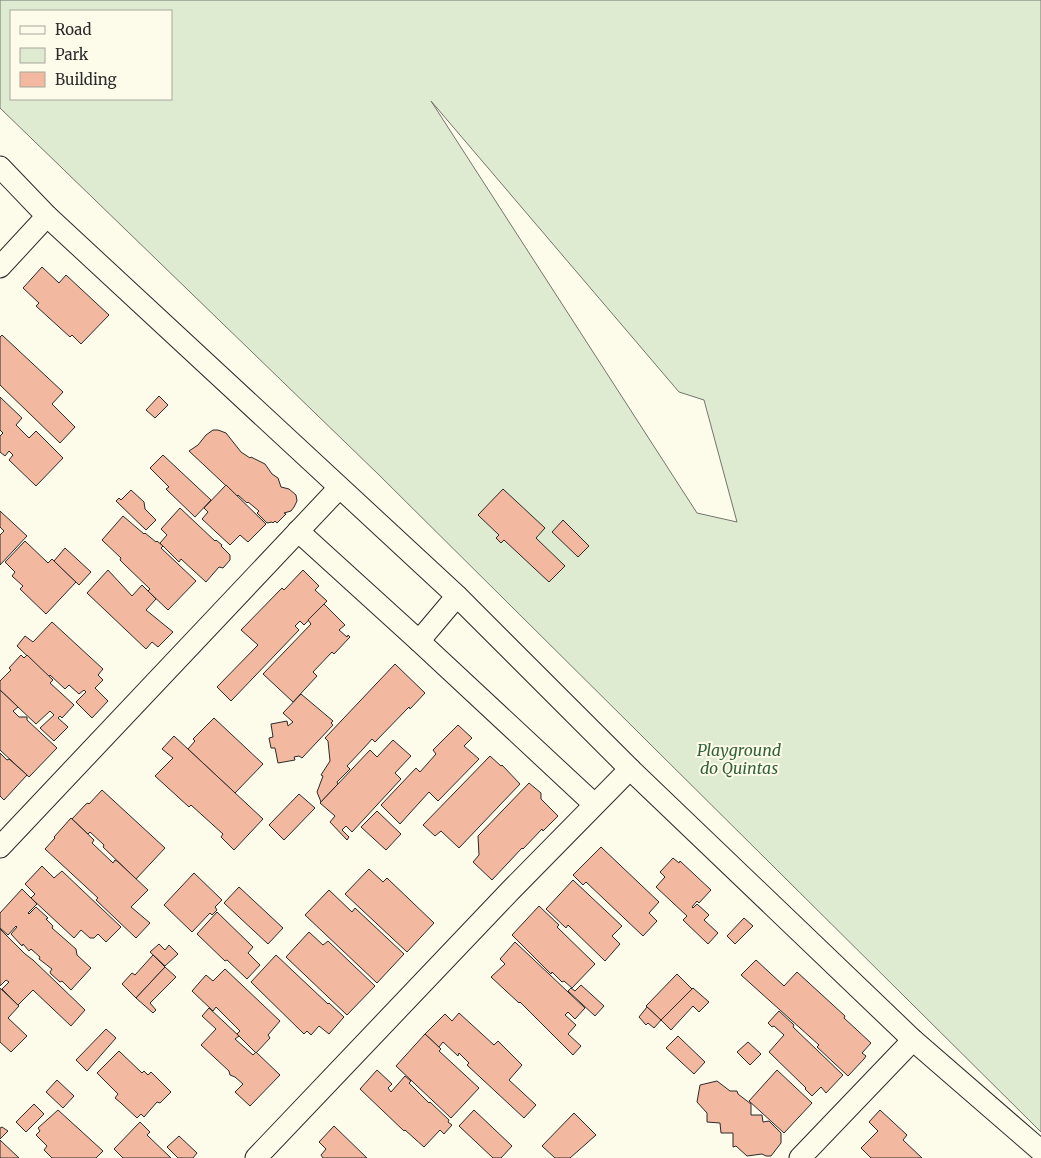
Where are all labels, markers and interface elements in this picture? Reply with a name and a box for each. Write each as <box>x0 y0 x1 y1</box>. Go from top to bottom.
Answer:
legend <box>10 10 172 100</box>
text: Road <box>55 20 91 39</box>
text: Park <box>55 45 89 64</box>
text: Building <box>55 70 117 89</box>
park label: Playground do Quintas <box>697 740 782 778</box>

